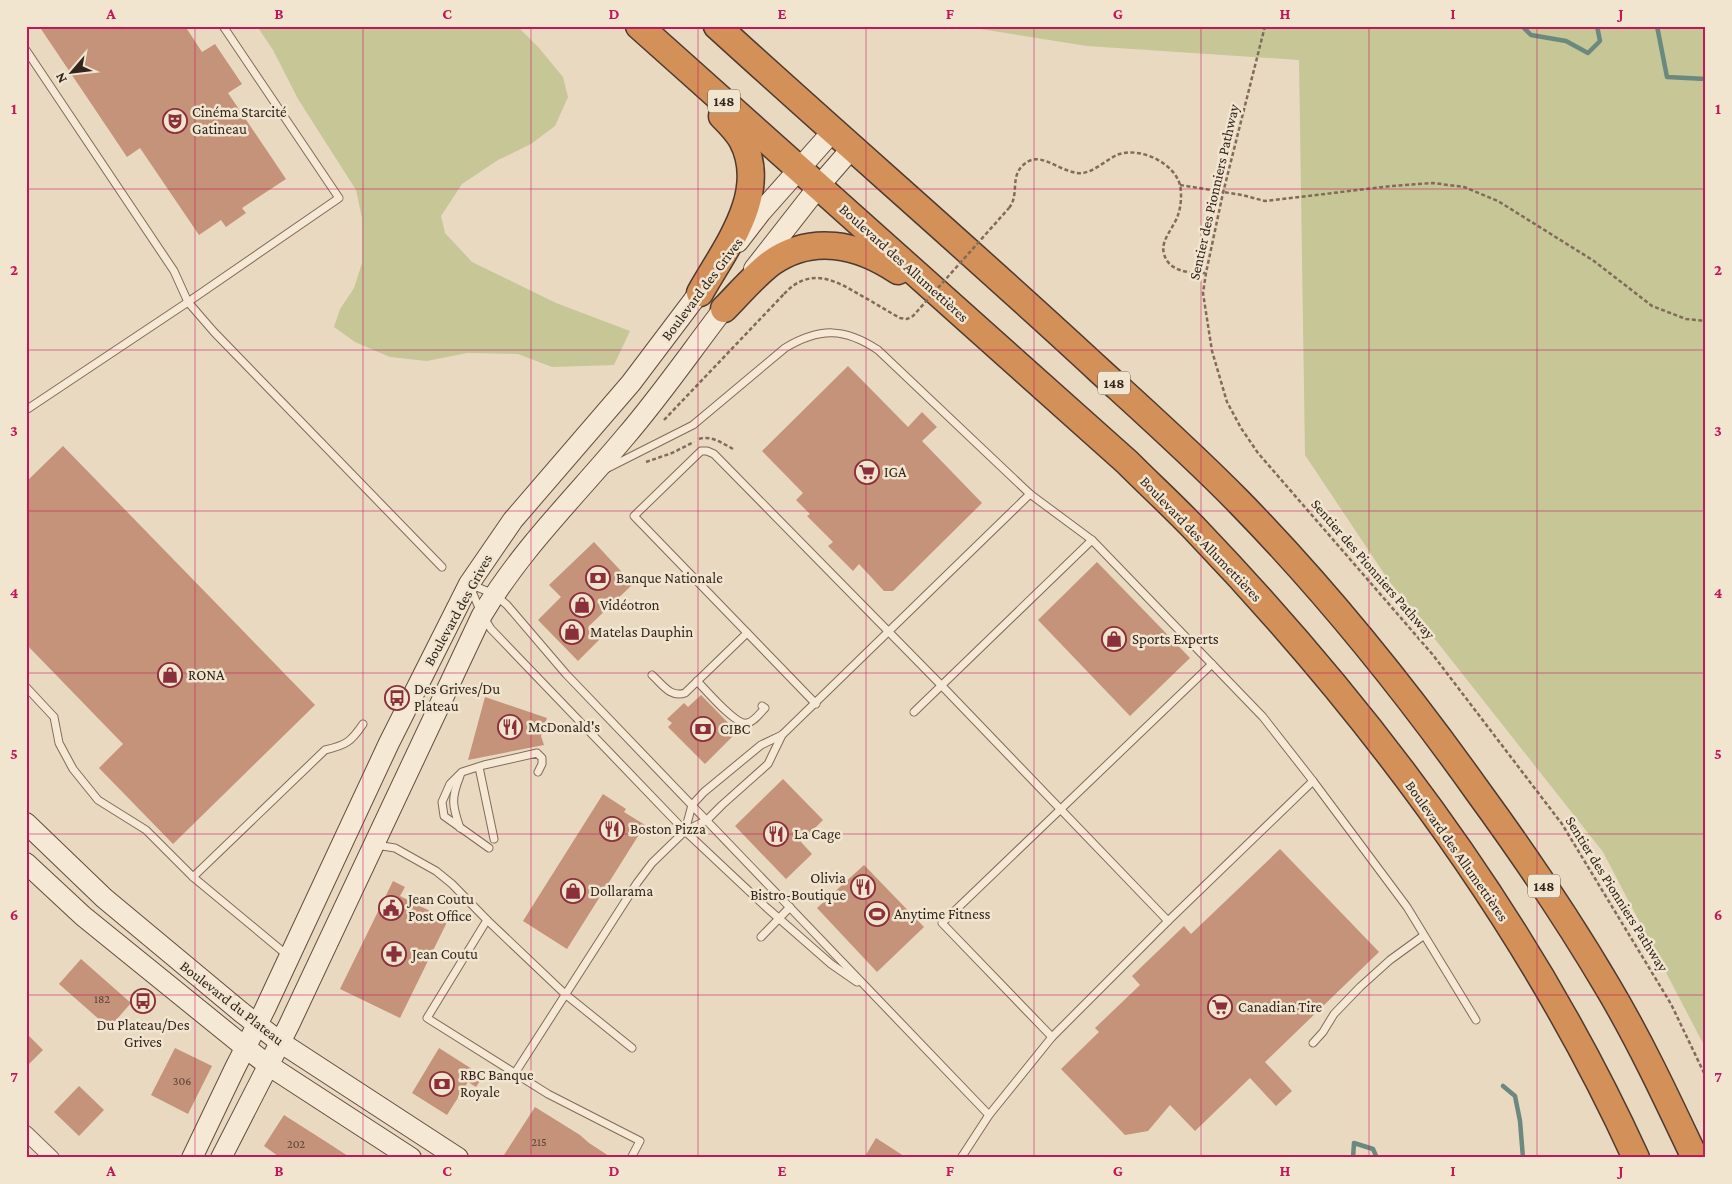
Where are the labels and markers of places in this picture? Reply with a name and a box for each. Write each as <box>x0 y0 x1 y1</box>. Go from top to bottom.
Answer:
place label: Cinéma Starcité Gatineau <box>192 104 287 137</box>
theatre icon: Cinéma Starcité Gatineau <box>162 108 188 134</box>
supermarket icon: IGA <box>854 459 880 485</box>
place label: IGA <box>884 464 907 480</box>
bank icon: Banque Nationale <box>585 565 611 591</box>
place label: Banque Nationale <box>616 570 723 587</box>
shop icon: Vidéotron <box>569 592 595 618</box>
place label: Vidéotron <box>600 597 660 613</box>
shop icon: Matelas Dauphin <box>559 619 585 645</box>
place label: Matelas Dauphin <box>590 624 693 641</box>
shop icon: Sports Experts <box>1101 626 1127 652</box>
place label: Sports Experts <box>1132 631 1219 648</box>
shop icon: RONA <box>157 662 183 688</box>
place label: RONA <box>188 667 225 683</box>
place label: Des Grives/Du Plateau <box>414 681 500 714</box>
bus stop icon: Des Grives/Du Plateau <box>384 685 410 711</box>
restaurant icon: McDonald's <box>497 714 523 740</box>
bank icon: CIBC <box>690 716 716 742</box>
place label: McDonald's <box>528 719 600 735</box>
place label: CIBC <box>720 721 751 737</box>
restaurant icon: Boston Pizza <box>599 816 625 842</box>
place label: Boston Pizza <box>630 821 706 837</box>
restaurant icon: La Cage <box>763 821 789 847</box>
place label: La Cage <box>794 826 841 843</box>
place label: Olivia Bistro-Boutique <box>750 870 846 904</box>
restaurant icon: Olivia Bistro-Boutique <box>850 874 876 900</box>
shop icon: Dollarama <box>560 878 586 904</box>
place label: Dollarama <box>590 883 653 899</box>
place label: Jean Coutu Post Office <box>406 891 474 924</box>
public building icon: Jean Coutu Post Office <box>378 895 404 921</box>
sports icon: Anytime Fitness <box>864 901 890 927</box>
place label: Anytime Fitness <box>894 906 991 923</box>
pharmacy icon: Jean Coutu <box>381 941 407 967</box>
place label: Jean Coutu <box>410 946 478 963</box>
bus stop icon: Du Plateau/Des Grives <box>130 988 156 1014</box>
supermarket icon: Canadian Tire <box>1207 994 1233 1020</box>
place label: Canadian Tire <box>1238 999 1322 1015</box>
place label: Du Plateau/Des Grives <box>96 1017 190 1050</box>
place label: RBC Banque Royale <box>460 1067 534 1101</box>
bank icon: RBC Banque Royale <box>429 1071 455 1097</box>

